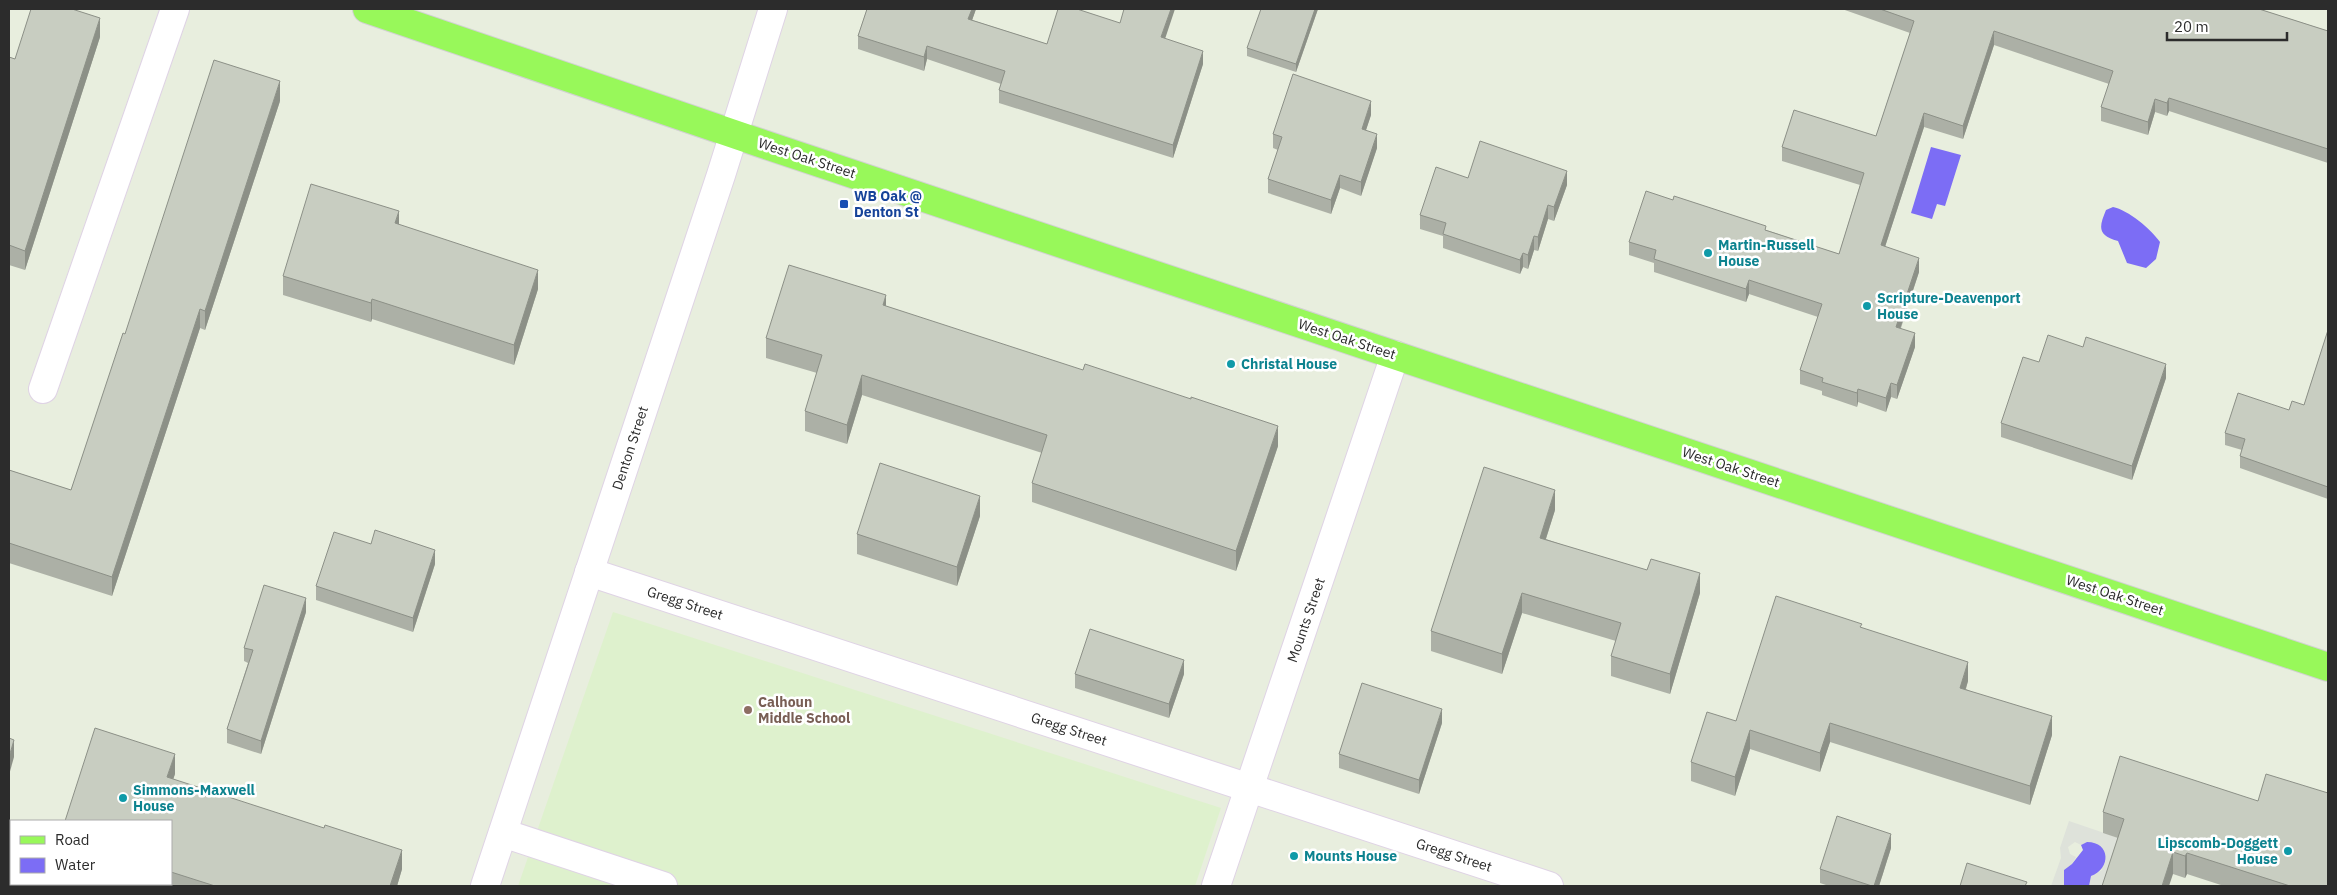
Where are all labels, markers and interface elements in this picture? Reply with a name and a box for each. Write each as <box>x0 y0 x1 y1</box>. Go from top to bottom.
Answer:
scale bar <box>2167 10 2287 42</box>
text: 20 m <box>2174 17 2209 36</box>
street label: West Oak Street <box>756 134 858 182</box>
place label: WB Oak @ Denton St <box>854 187 922 221</box>
marker: WB Oak @ Denton St <box>838 198 850 210</box>
place label: Martin-Russell House <box>1718 236 1815 270</box>
marker: Martin-Russell House <box>1702 247 1714 259</box>
place label: Scripture-Deavenport House <box>1877 289 2021 323</box>
marker: Scripture-Deavenport House <box>1861 300 1873 312</box>
street label: West Oak Street <box>1296 315 1398 363</box>
place label: Christal House <box>1241 355 1337 373</box>
marker: Christal House <box>1225 358 1237 370</box>
street label: Denton Street <box>608 404 652 492</box>
street label: West Oak Street <box>1680 443 1782 491</box>
street label: West Oak Street <box>2064 571 2166 619</box>
street label: Mounts Street <box>1283 575 1329 665</box>
street label: Gregg Street <box>645 582 725 624</box>
place label: Calhoun Middle School <box>758 693 850 727</box>
marker: Calhoun Middle School <box>742 704 754 716</box>
street label: Gregg Street <box>1029 708 1109 750</box>
place label: Simmons-Maxwell House <box>133 781 255 815</box>
marker: Simmons-Maxwell House <box>117 792 129 804</box>
legend <box>10 820 172 885</box>
text: Road <box>55 830 90 849</box>
street label: Gregg Street <box>1414 834 1494 876</box>
place label: Lipscomb-Doggett House <box>2157 834 2278 868</box>
marker: Lipscomb-Doggett House <box>2282 845 2294 857</box>
place label: Mounts House <box>1304 847 1397 865</box>
marker: Mounts House <box>1288 850 1300 862</box>
text: Water <box>55 855 96 874</box>

